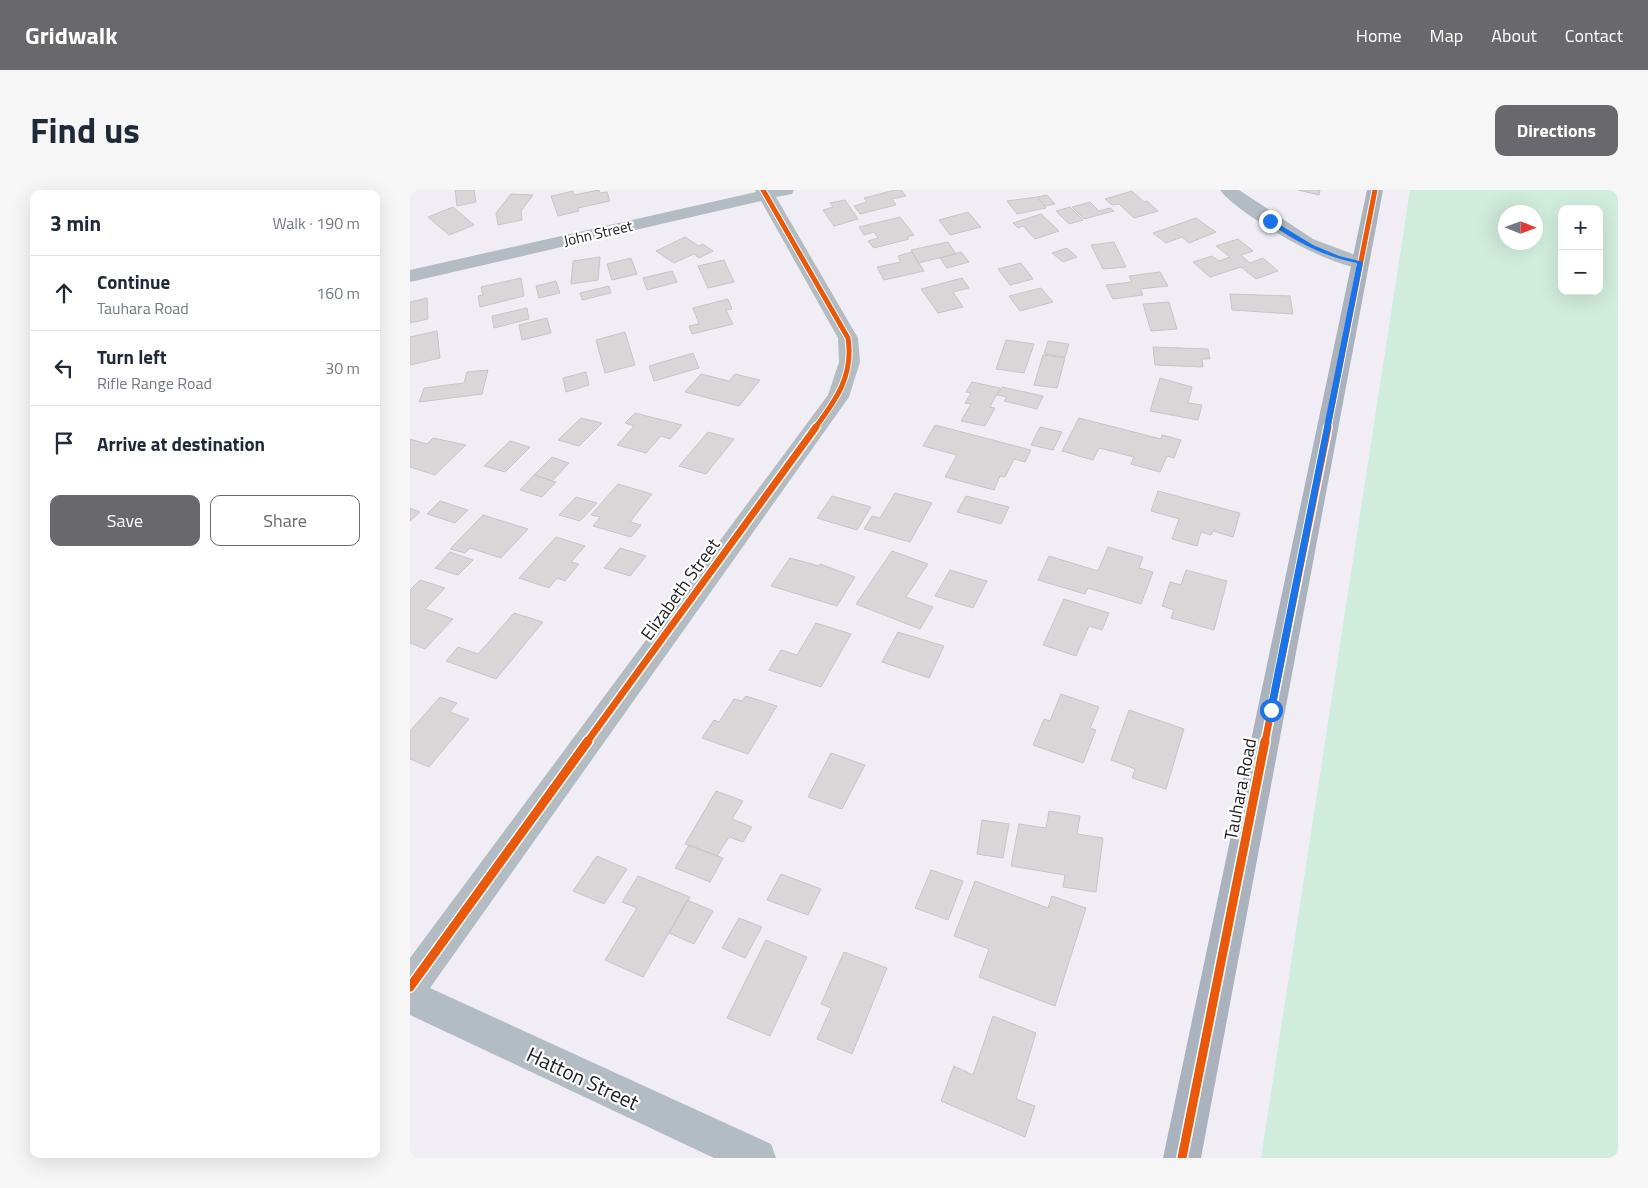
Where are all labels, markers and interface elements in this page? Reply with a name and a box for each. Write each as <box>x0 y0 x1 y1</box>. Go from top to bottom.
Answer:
text: Gridwalk <box>25 17 118 53</box>
text: Home <box>1356 22 1402 49</box>
text: Map <box>1430 22 1463 49</box>
text: About <box>1491 22 1537 49</box>
text: Contact <box>1565 22 1623 49</box>
text: Find us <box>30 103 140 157</box>
button: Directions <box>1495 105 1618 156</box>
north arrow <box>1498 205 1543 250</box>
map controls <box>1558 205 1603 295</box>
button: + <box>1558 205 1603 250</box>
text: 3 min <box>50 207 101 239</box>
route end <box>1259 210 1282 233</box>
text: Walk · 190 m <box>272 211 360 235</box>
street label: John Street <box>561 214 636 252</box>
button: − <box>1558 250 1603 295</box>
text: Continue <box>97 267 170 296</box>
icon: ahead <box>50 279 78 307</box>
text: 160 m <box>316 281 360 305</box>
text: Tauhara Road <box>97 296 189 320</box>
text: Turn left <box>97 342 167 371</box>
icon: left <box>50 354 78 382</box>
text: 30 m <box>325 356 360 380</box>
text: Rifle Range Road <box>97 371 212 395</box>
icon: arrive <box>50 429 78 457</box>
text: Arrive at destination <box>97 429 265 458</box>
button: Save <box>50 495 200 546</box>
button: Share <box>210 495 360 546</box>
street label: Elizabeth Street <box>634 532 727 646</box>
route start <box>1260 699 1283 722</box>
street label: Tauhara Road <box>1217 736 1263 842</box>
street label: Hatton Street <box>522 1038 645 1118</box>

